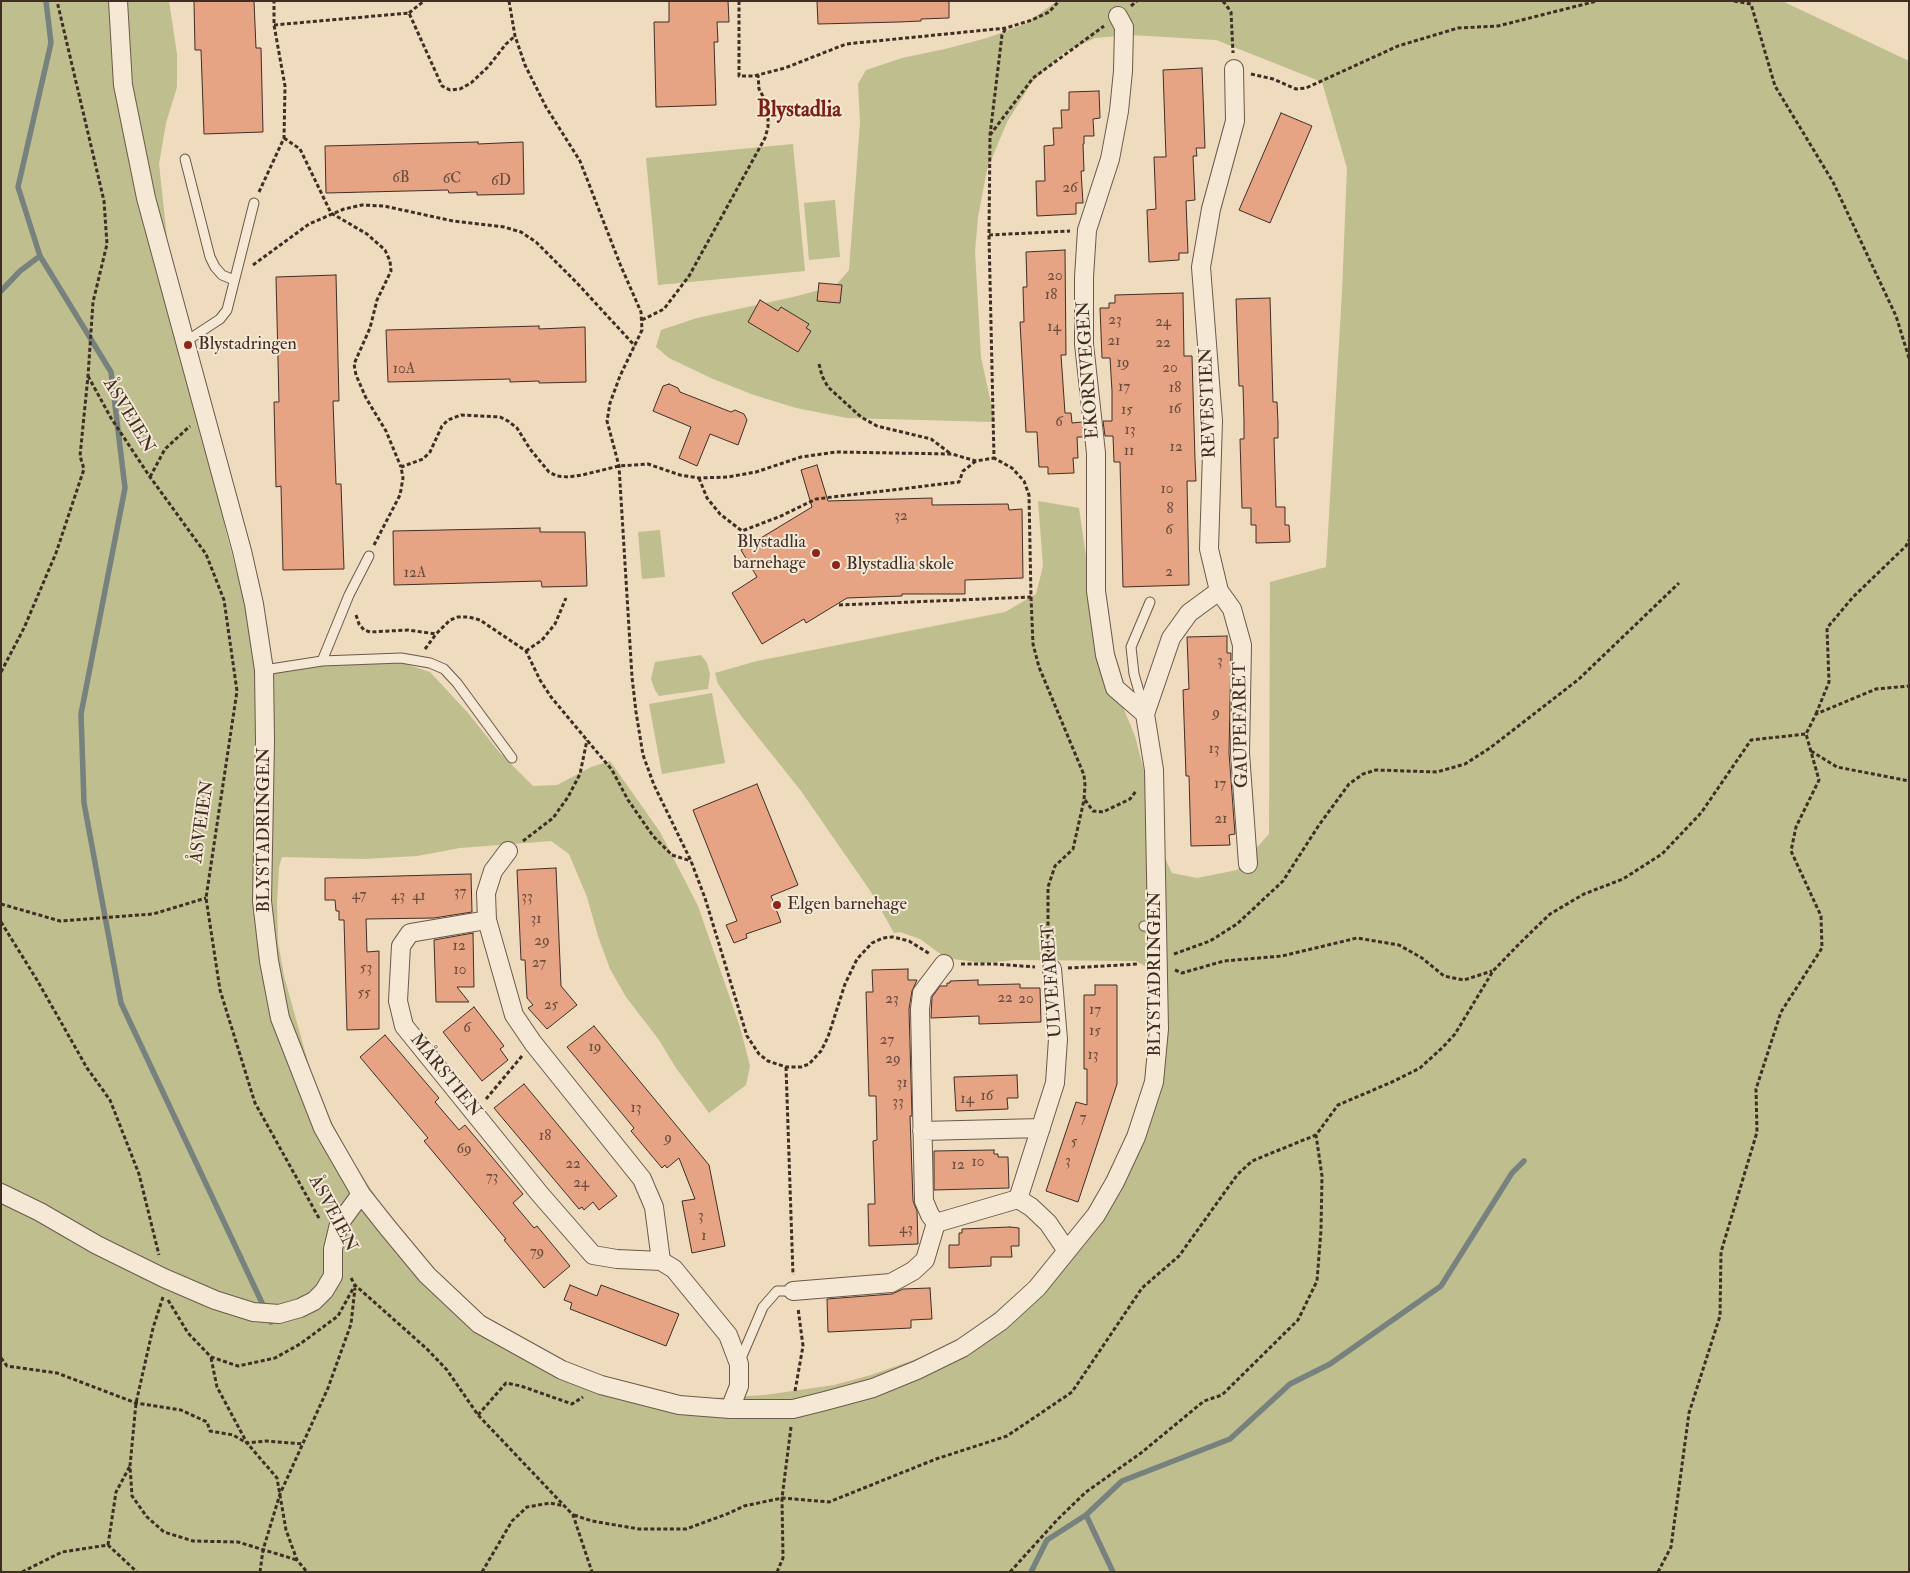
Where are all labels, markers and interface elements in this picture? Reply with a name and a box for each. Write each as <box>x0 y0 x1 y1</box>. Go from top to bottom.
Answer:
district label: Blystadlia <box>757 98 841 124</box>
house number: 6B <box>392 170 410 188</box>
house number: 6C <box>443 171 461 189</box>
house number: 6D <box>491 173 511 191</box>
house number: 26 <box>1062 180 1078 198</box>
house number: 20 <box>1047 268 1063 286</box>
house number: 18 <box>1045 287 1057 305</box>
street label: EKORNVEGEN <box>1073 300 1105 440</box>
house number: 23 <box>1108 312 1122 330</box>
house number: 24 <box>1155 314 1171 332</box>
house number: 14 <box>1047 319 1061 337</box>
house number: 21 <box>1108 333 1120 351</box>
place label: Blystadringen <box>198 334 297 356</box>
house number: 22 <box>1155 335 1171 353</box>
marker: Blystadringen <box>182 339 194 351</box>
street label: REVESTIEN <box>1196 347 1222 459</box>
house number: 19 <box>1117 355 1129 373</box>
house number: 20 <box>1162 360 1178 378</box>
house number: 10A <box>393 361 415 379</box>
street label: ÅSVEIEN <box>97 375 159 457</box>
house number: 17 <box>1118 379 1130 397</box>
house number: 18 <box>1169 380 1181 398</box>
house number: 16 <box>1169 401 1181 419</box>
house number: 15 <box>1121 402 1133 420</box>
house number: 6 <box>1055 414 1063 432</box>
house number: 13 <box>1124 422 1136 440</box>
house number: 12 <box>1170 439 1182 457</box>
house number: 11 <box>1124 443 1134 461</box>
house number: 10 <box>1161 481 1173 499</box>
house number: 8 <box>1166 501 1174 519</box>
house number: 32 <box>894 508 908 526</box>
house number: 6 <box>1165 522 1173 540</box>
place label: Blystadlia barnehage <box>733 532 806 574</box>
marker: Blystadlia barnehage <box>810 547 822 559</box>
place label: Blystadlia skole <box>846 554 954 576</box>
marker: Blystadlia skole <box>830 559 842 571</box>
house number: 2 <box>1165 564 1173 582</box>
house number: 12A <box>404 565 426 583</box>
house number: 3 <box>1217 653 1223 671</box>
street label: GAUPEFARET <box>1230 662 1254 788</box>
house number: 9 <box>1212 705 1220 723</box>
house number: 13 <box>1208 741 1220 759</box>
street label: BLYSTADRINGEN <box>254 747 276 913</box>
house number: 17 <box>1214 776 1226 794</box>
street label: ÅSVEIEN <box>186 779 220 865</box>
house number: 21 <box>1215 811 1227 829</box>
house number: 37 <box>454 884 466 902</box>
house number: 47 <box>352 887 366 905</box>
house number: 43 <box>391 888 405 906</box>
house number: 41 <box>412 888 426 906</box>
house number: 33 <box>521 889 533 907</box>
street label: BLYSTADRINGEN <box>1145 891 1167 1057</box>
place label: Elgen barnehage <box>787 894 907 916</box>
marker: Elgen barnehage <box>771 899 783 911</box>
house number: 31 <box>530 911 542 929</box>
street label: ULVEFARET <box>1038 924 1068 1038</box>
house number: 29 <box>534 933 550 951</box>
house number: 12 <box>453 938 465 956</box>
house number: 27 <box>532 955 546 973</box>
house number: 53 <box>360 960 372 978</box>
house number: 10 <box>454 962 466 980</box>
house number: 55 <box>357 985 371 1003</box>
house number: 22 <box>997 990 1013 1008</box>
house number: 23 <box>885 991 899 1009</box>
house number: 20 <box>1018 991 1034 1009</box>
house number: 25 <box>544 997 558 1015</box>
house number: 17 <box>1089 1002 1101 1020</box>
house number: 6 <box>463 1020 471 1038</box>
house number: 15 <box>1089 1023 1101 1041</box>
street label: MÅRSTIEN <box>405 1030 485 1122</box>
house number: 27 <box>880 1032 894 1050</box>
house number: 19 <box>589 1039 601 1057</box>
house number: 13 <box>1087 1047 1099 1065</box>
house number: 29 <box>885 1051 901 1069</box>
house number: 31 <box>896 1075 908 1093</box>
house number: 16 <box>981 1088 993 1106</box>
house number: 14 <box>960 1091 974 1109</box>
house number: 33 <box>892 1094 904 1112</box>
house number: 13 <box>630 1100 642 1118</box>
house number: 7 <box>1080 1110 1086 1128</box>
house number: 18 <box>539 1128 551 1146</box>
house number: 9 <box>664 1130 672 1148</box>
house number: 5 <box>1071 1134 1077 1152</box>
house number: 69 <box>456 1141 472 1159</box>
house number: 3 <box>1065 1153 1071 1171</box>
house number: 10 <box>972 1154 984 1172</box>
house number: 22 <box>565 1156 581 1174</box>
house number: 12 <box>952 1157 964 1175</box>
house number: 73 <box>486 1169 498 1187</box>
street label: ÅSVEIEN <box>303 1172 361 1256</box>
house number: 24 <box>573 1175 589 1193</box>
house number: 3 <box>698 1208 704 1226</box>
house number: 43 <box>899 1221 913 1239</box>
house number: 1 <box>701 1228 707 1246</box>
house number: 79 <box>530 1244 544 1262</box>

